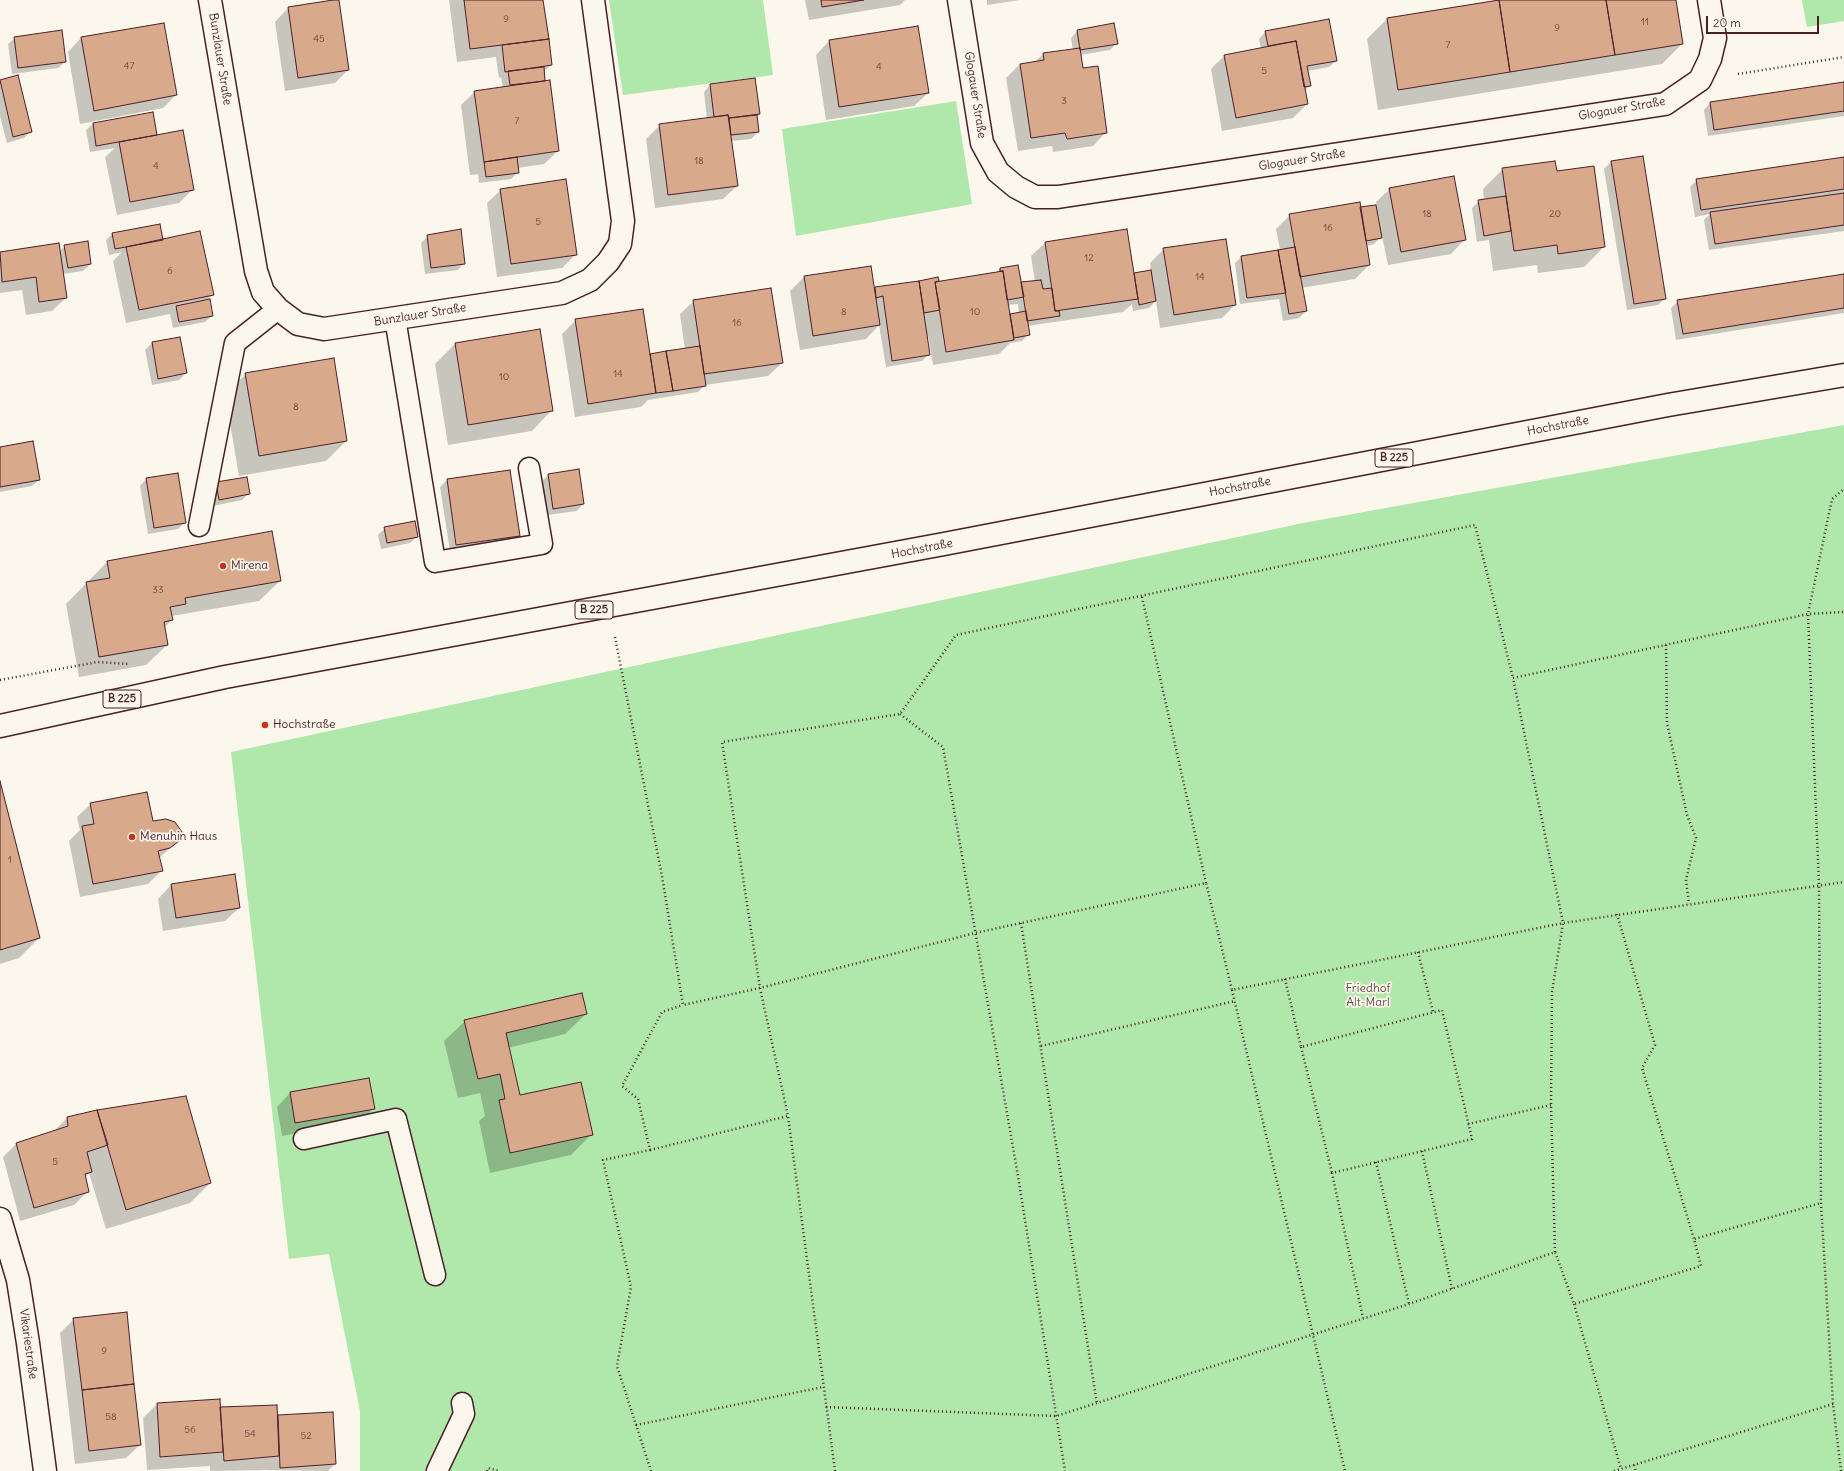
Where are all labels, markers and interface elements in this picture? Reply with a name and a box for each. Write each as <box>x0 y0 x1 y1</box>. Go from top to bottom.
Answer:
scale bar <box>1708 8 1821 34</box>
street label: Bunzlauer Straße <box>206 12 234 106</box>
house number: 9 <box>503 13 509 25</box>
text: 20 m <box>1713 15 1741 30</box>
house number: 11 <box>1641 16 1649 28</box>
house number: 9 <box>1554 22 1560 34</box>
house number: 45 <box>313 33 325 45</box>
house number: 7 <box>1446 39 1450 51</box>
street label: Glogauer Straße <box>961 50 989 140</box>
house number: 47 <box>124 60 134 72</box>
house number: 4 <box>876 61 882 73</box>
house number: 5 <box>1261 65 1267 77</box>
street label: Glogauer Straße <box>1577 94 1667 124</box>
house number: 3 <box>1061 95 1067 107</box>
house number: 7 <box>515 115 519 127</box>
street label: Glogauer Straße <box>1257 146 1347 174</box>
house number: 18 <box>694 155 704 167</box>
house number: 4 <box>153 160 159 172</box>
house number: 18 <box>1422 208 1432 220</box>
house number: 20 <box>1549 208 1561 220</box>
house number: 5 <box>535 216 541 228</box>
house number: 16 <box>1323 222 1333 234</box>
house number: 12 <box>1084 252 1094 264</box>
house number: 6 <box>167 265 173 277</box>
house number: 14 <box>1195 271 1205 283</box>
street label: Bunzlauer Straße <box>373 301 467 329</box>
house number: 8 <box>841 306 847 318</box>
house number: 10 <box>970 306 980 318</box>
house number: 16 <box>732 317 742 329</box>
house number: 14 <box>613 368 623 380</box>
house number: 10 <box>499 371 509 383</box>
house number: 8 <box>293 401 299 413</box>
street label: Hochstraße <box>1526 413 1590 439</box>
road number: B 225 <box>1375 449 1413 467</box>
street label: Hochstraße <box>1208 474 1272 500</box>
street label: Hochstraße <box>890 536 954 562</box>
place label: Mirena <box>231 559 268 573</box>
marker: Mirena <box>218 561 228 571</box>
house number: 33 <box>152 584 164 596</box>
road number: B 225 <box>575 601 613 619</box>
road number: B 225 <box>103 690 141 708</box>
place label: Hochstraße <box>273 718 336 732</box>
marker: Hochstraße <box>260 720 270 730</box>
place label: Menuhin Haus <box>140 830 217 844</box>
marker: Menuhin Haus <box>127 832 137 842</box>
house number: 1 <box>8 854 12 866</box>
park label: Friedhof Alt-Marl <box>1346 982 1390 1010</box>
house number: 5 <box>52 1156 58 1168</box>
street label: Vikariestraße <box>16 1308 40 1380</box>
house number: 9 <box>101 1345 107 1357</box>
house number: 58 <box>105 1411 117 1423</box>
house number: 56 <box>184 1424 196 1436</box>
house number: 54 <box>244 1428 256 1440</box>
house number: 52 <box>300 1430 312 1442</box>

